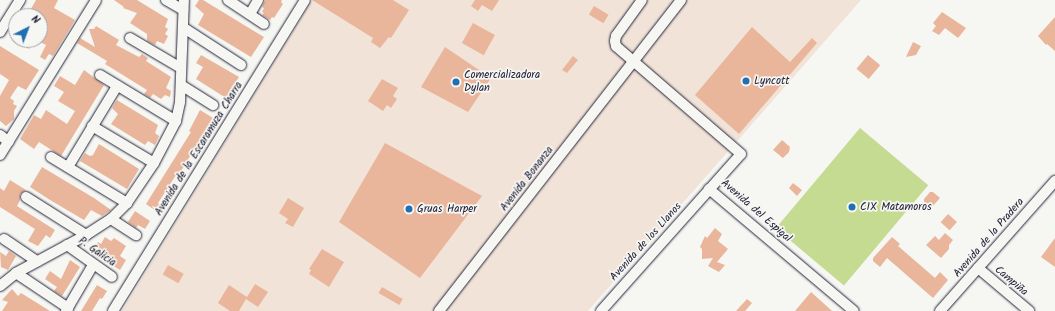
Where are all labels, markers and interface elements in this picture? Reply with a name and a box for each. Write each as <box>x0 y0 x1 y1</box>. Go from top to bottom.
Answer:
north arrow <box>8 8 48 48</box>
text: N <box>27 11 44 29</box>
place label: Comercializadora Dylan <box>464 69 540 95</box>
place label: Lyncott <box>754 74 789 88</box>
marker: Lyncott <box>741 76 751 86</box>
marker: Comercializadora Dylan <box>451 77 461 87</box>
street label: Avenida de la Escaramuza Charra <box>152 80 246 218</box>
street label: Avenida Bonanza <box>498 144 556 214</box>
street label: Avenida del Espigal <box>718 177 794 245</box>
street label: Avenida de la Pradera <box>951 196 1027 280</box>
street label: Avenida de los Llanos <box>607 200 685 284</box>
place label: CIX Matamoros <box>860 200 932 214</box>
place label: Gruas Harper <box>417 202 477 216</box>
marker: CIX Matamoros <box>847 202 857 212</box>
marker: Gruas Harper <box>404 204 414 214</box>
street label: P. Galicia <box>76 234 118 270</box>
street label: Campiña <box>992 263 1030 299</box>

